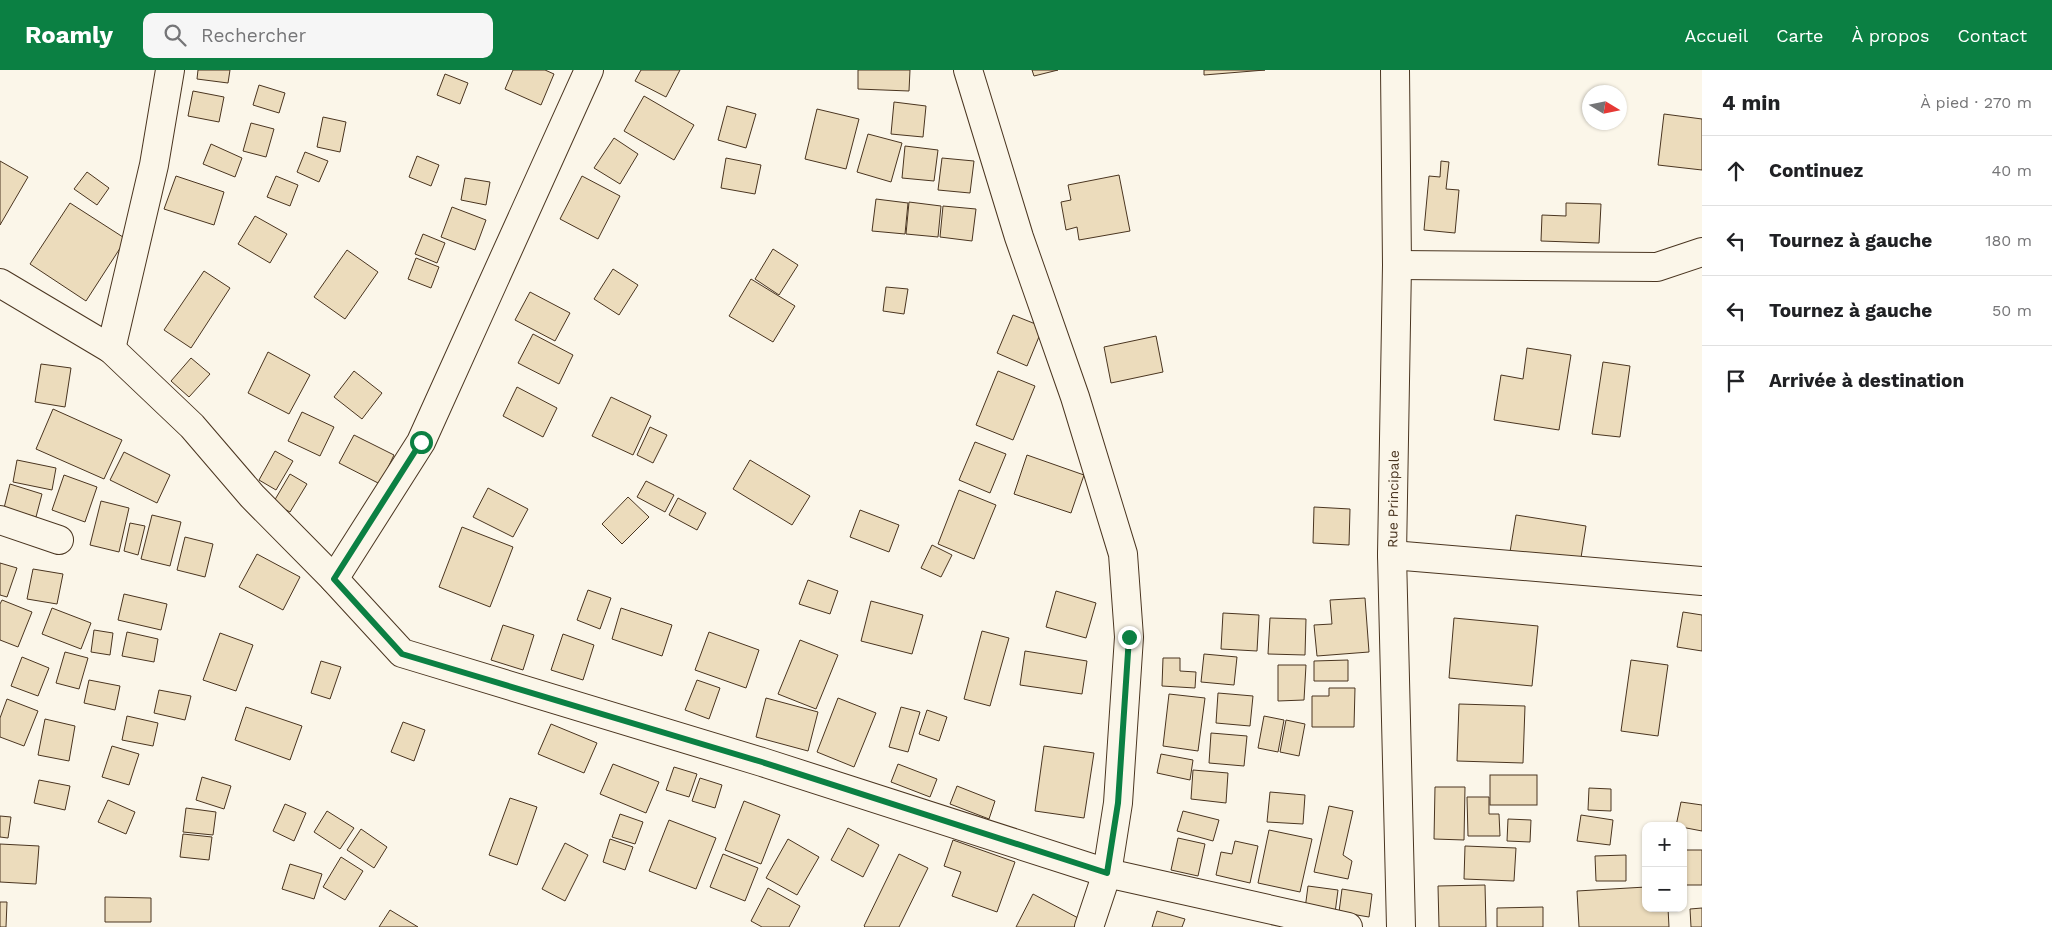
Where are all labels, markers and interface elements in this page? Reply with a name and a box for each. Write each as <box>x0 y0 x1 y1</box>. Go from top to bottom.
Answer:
search box <box>143 13 493 58</box>
text: Roamly <box>25 21 113 49</box>
icon: search <box>161 21 189 49</box>
text: Rechercher <box>201 24 306 47</box>
text: Accueil <box>1685 25 1748 46</box>
text: Carte <box>1776 25 1823 46</box>
text: À propos <box>1851 25 1929 46</box>
text: Contact <box>1957 25 2027 46</box>
north arrow <box>1582 85 1627 130</box>
text: 4 min <box>1722 90 1780 115</box>
text: À pied · 270 m <box>1920 93 2032 112</box>
icon: ahead <box>1722 157 1750 185</box>
text: Continuez <box>1769 159 1863 182</box>
text: 40 m <box>1992 161 2032 180</box>
icon: left <box>1722 227 1750 255</box>
text: Tournez à gauche <box>1769 229 1932 252</box>
text: 180 m <box>1985 231 2032 250</box>
icon: left <box>1722 297 1750 325</box>
text: Tournez à gauche <box>1769 299 1932 322</box>
text: 50 m <box>1992 301 2032 320</box>
icon: arrive <box>1722 367 1750 395</box>
text: Arrivée à destination <box>1769 369 1964 392</box>
route start <box>410 431 433 454</box>
street label: Rue Principale <box>1384 450 1402 548</box>
route end <box>1118 626 1141 649</box>
map controls <box>1642 822 1687 912</box>
button: + <box>1642 822 1687 867</box>
button: − <box>1642 867 1687 912</box>

